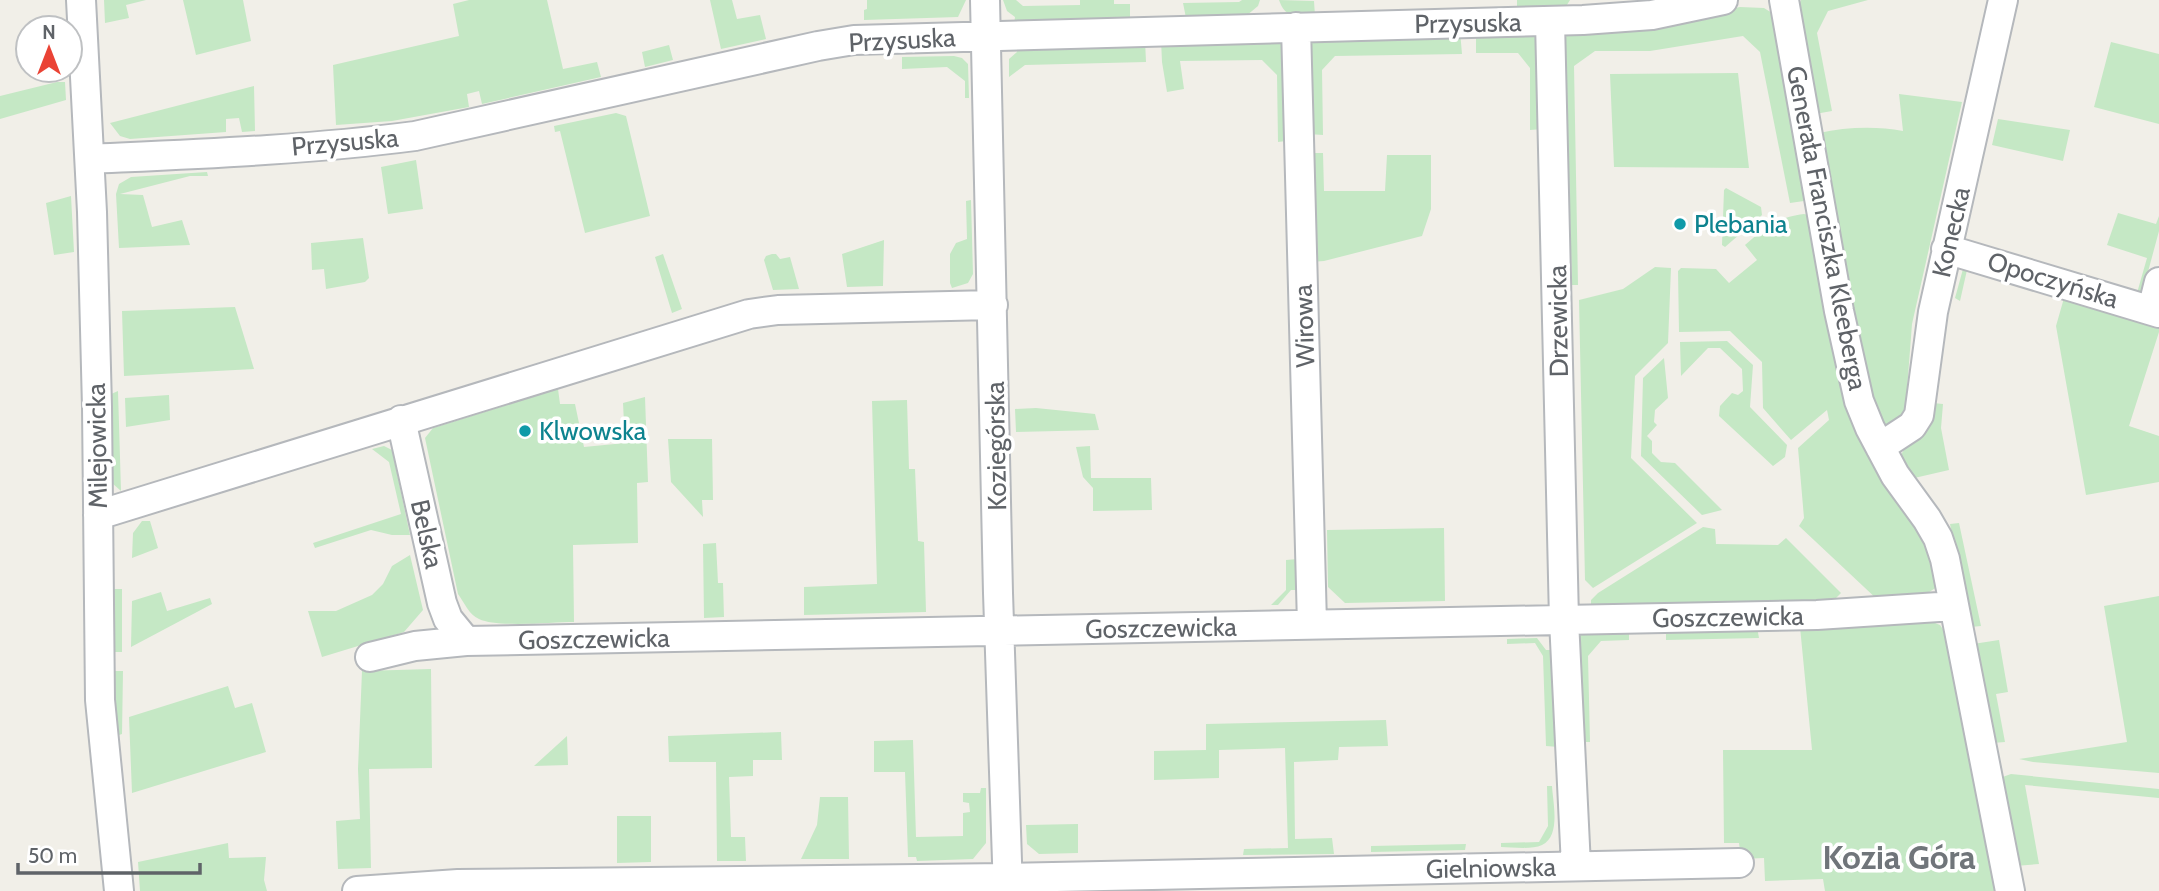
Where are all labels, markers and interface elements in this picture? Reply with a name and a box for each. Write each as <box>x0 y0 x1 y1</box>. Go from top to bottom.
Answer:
street label: Przysuska <box>1414 6 1522 40</box>
north arrow <box>14 14 84 84</box>
text: N <box>42 21 56 44</box>
street label: Przysuska <box>848 21 957 59</box>
street label: Generała Franciszka Kleeberga <box>1780 63 1874 393</box>
street label: Przysuska <box>290 121 400 163</box>
street label: Konecka <box>1925 183 1977 280</box>
place label: Plebania <box>1694 208 1788 240</box>
marker: Plebania <box>1672 216 1688 232</box>
street label: Opoczyńska <box>1984 245 2123 315</box>
street label: Drzewicka <box>1541 264 1575 377</box>
street label: Wirowa <box>1287 283 1321 368</box>
street label: Koziegórska <box>979 381 1013 511</box>
street label: Milejowicka <box>80 382 114 509</box>
place label: Klwowska <box>539 415 647 447</box>
marker: Klwowska <box>517 423 533 439</box>
street label: Belska <box>404 496 451 572</box>
street label: Goszczewicka <box>1652 600 1805 634</box>
street label: Goszczewicka <box>1085 611 1238 645</box>
street label: Goszczewicka <box>518 622 671 656</box>
scale bar <box>18 832 200 876</box>
district label: Kozia Góra <box>1822 837 1976 877</box>
text: 50 m <box>28 843 77 868</box>
street label: Gielniowska <box>1426 851 1557 885</box>

